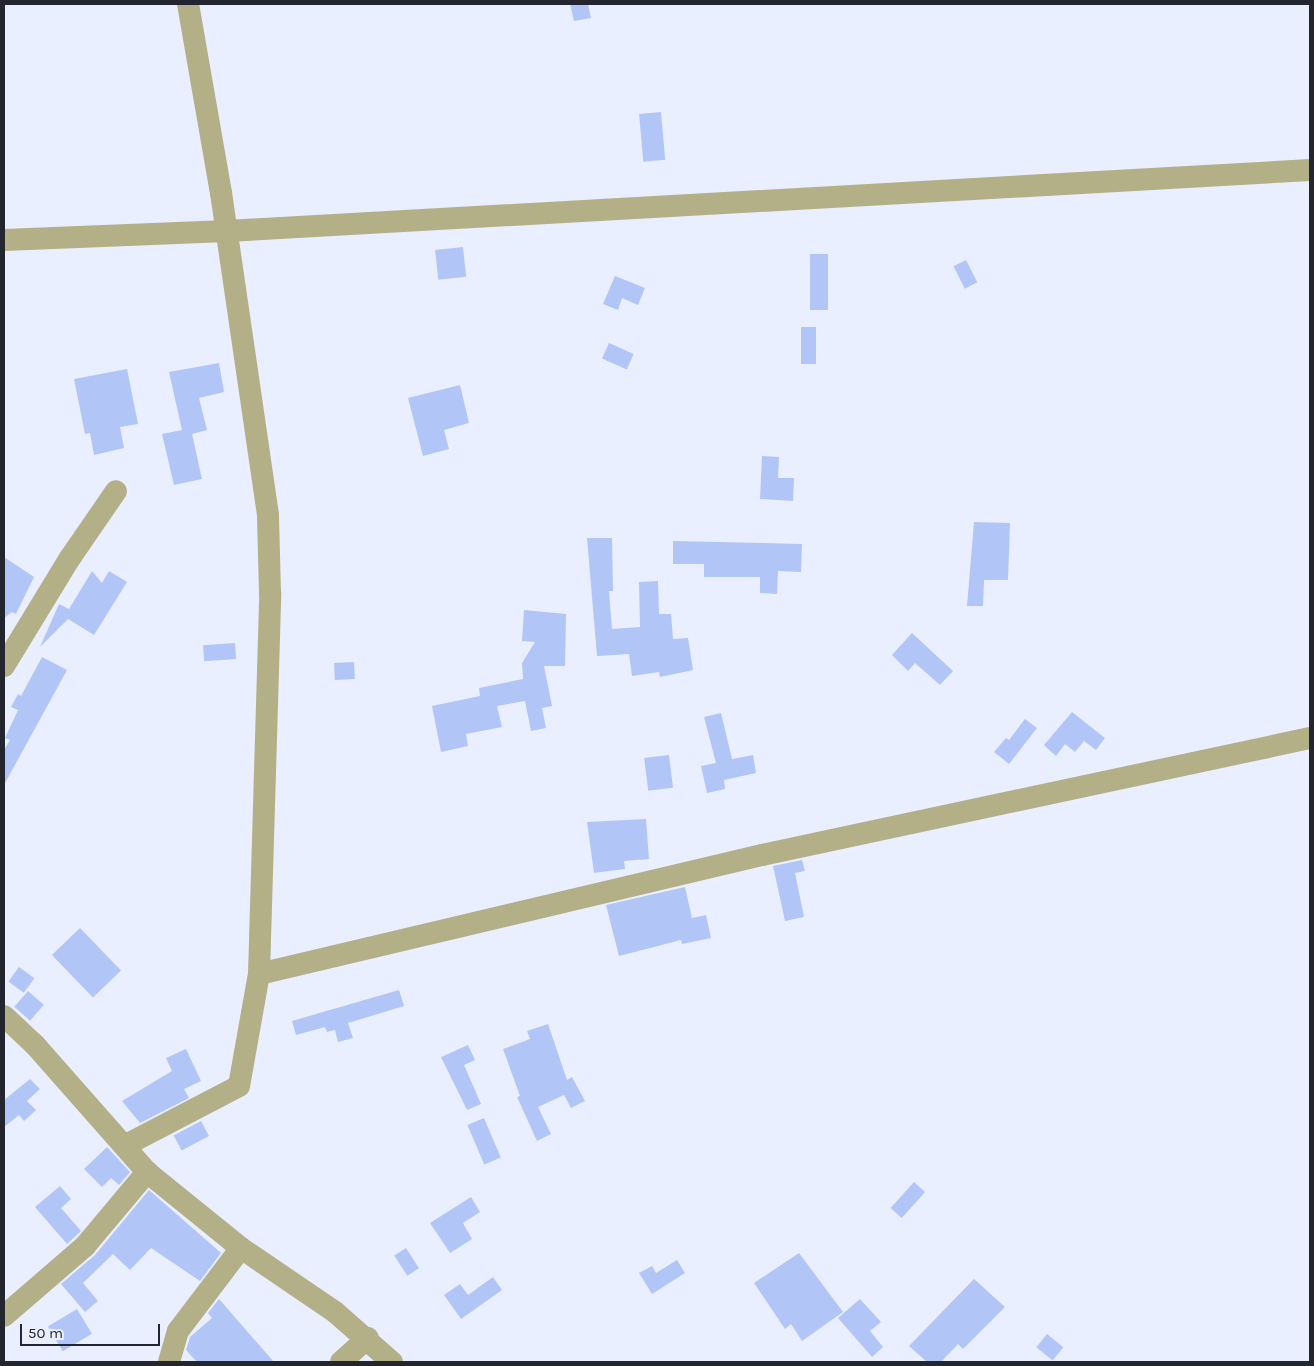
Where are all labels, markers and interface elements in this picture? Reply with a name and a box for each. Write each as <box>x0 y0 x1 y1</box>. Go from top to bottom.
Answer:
scale bar <box>22 1314 162 1346</box>
text: 50 m <box>28 1324 63 1342</box>

